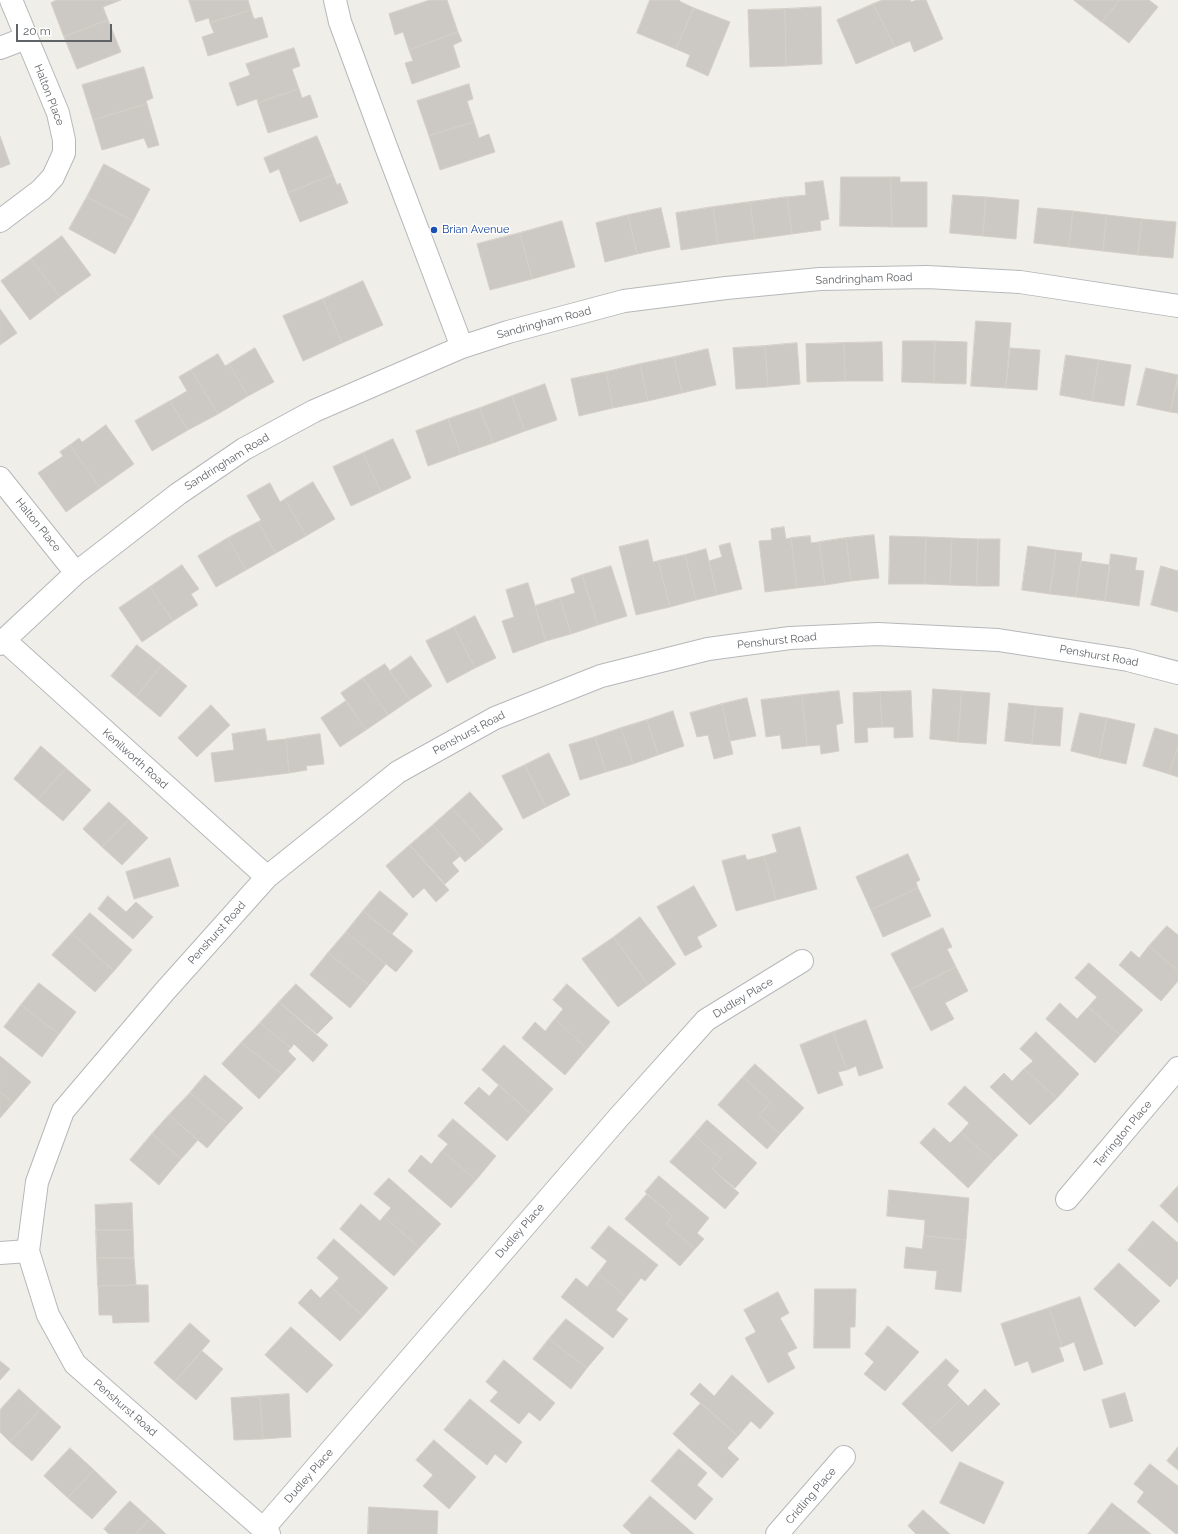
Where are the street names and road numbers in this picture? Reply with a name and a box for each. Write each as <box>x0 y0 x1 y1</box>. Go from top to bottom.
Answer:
street label: Halton Place <box>31 62 67 128</box>
street label: Sandringham Road <box>815 271 913 287</box>
street label: Sandringham Road <box>495 304 593 342</box>
street label: Sandringham Road <box>182 431 272 493</box>
street label: Halton Place <box>13 496 63 554</box>
street label: Penshurst Road <box>737 630 817 652</box>
street label: Penshurst Road <box>1059 643 1139 669</box>
street label: Penshurst Road <box>431 708 507 758</box>
street label: Kenilworth Road <box>100 726 170 792</box>
street label: Penshurst Road <box>185 899 249 967</box>
street label: Dudley Place <box>711 975 775 1021</box>
street label: Terrington Place <box>1091 1098 1155 1170</box>
street label: Dudley Place <box>493 1201 547 1261</box>
street label: Penshurst Road <box>91 1377 159 1439</box>
street label: Dudley Place <box>282 1446 336 1506</box>
street label: Cridling Place <box>783 1465 839 1527</box>

